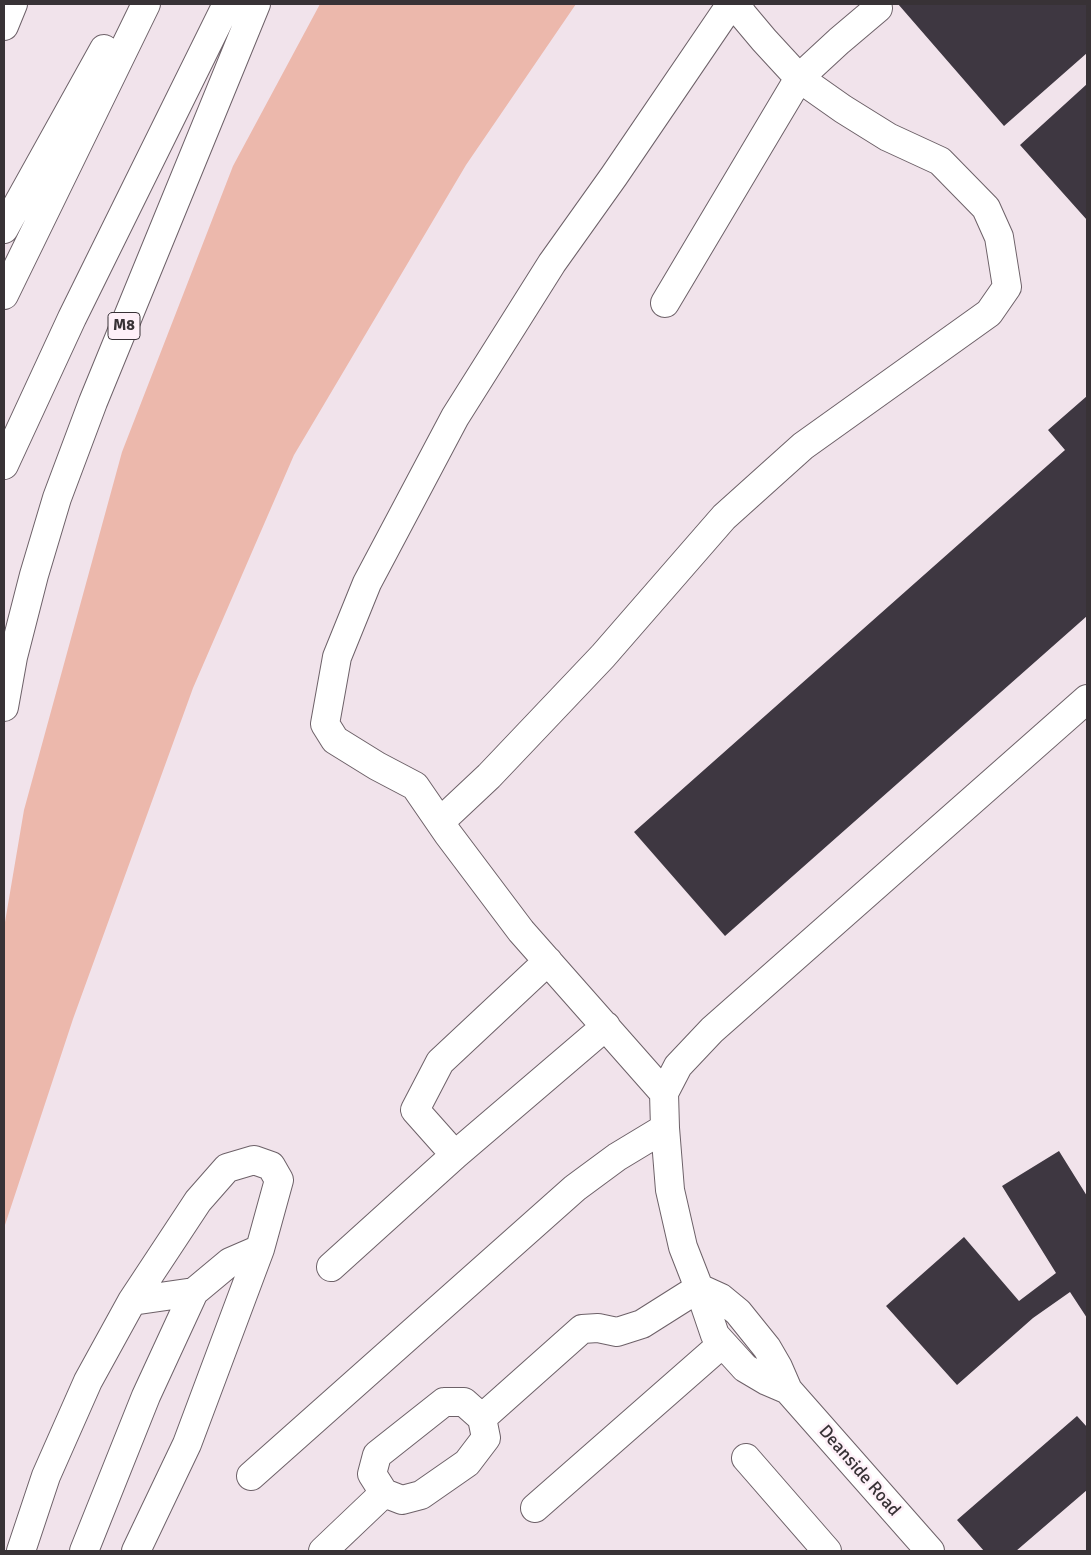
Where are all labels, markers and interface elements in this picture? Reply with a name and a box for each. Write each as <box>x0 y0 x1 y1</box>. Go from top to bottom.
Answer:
road number: M8 <box>108 312 140 340</box>
street label: Deanside Road <box>814 1421 904 1521</box>

